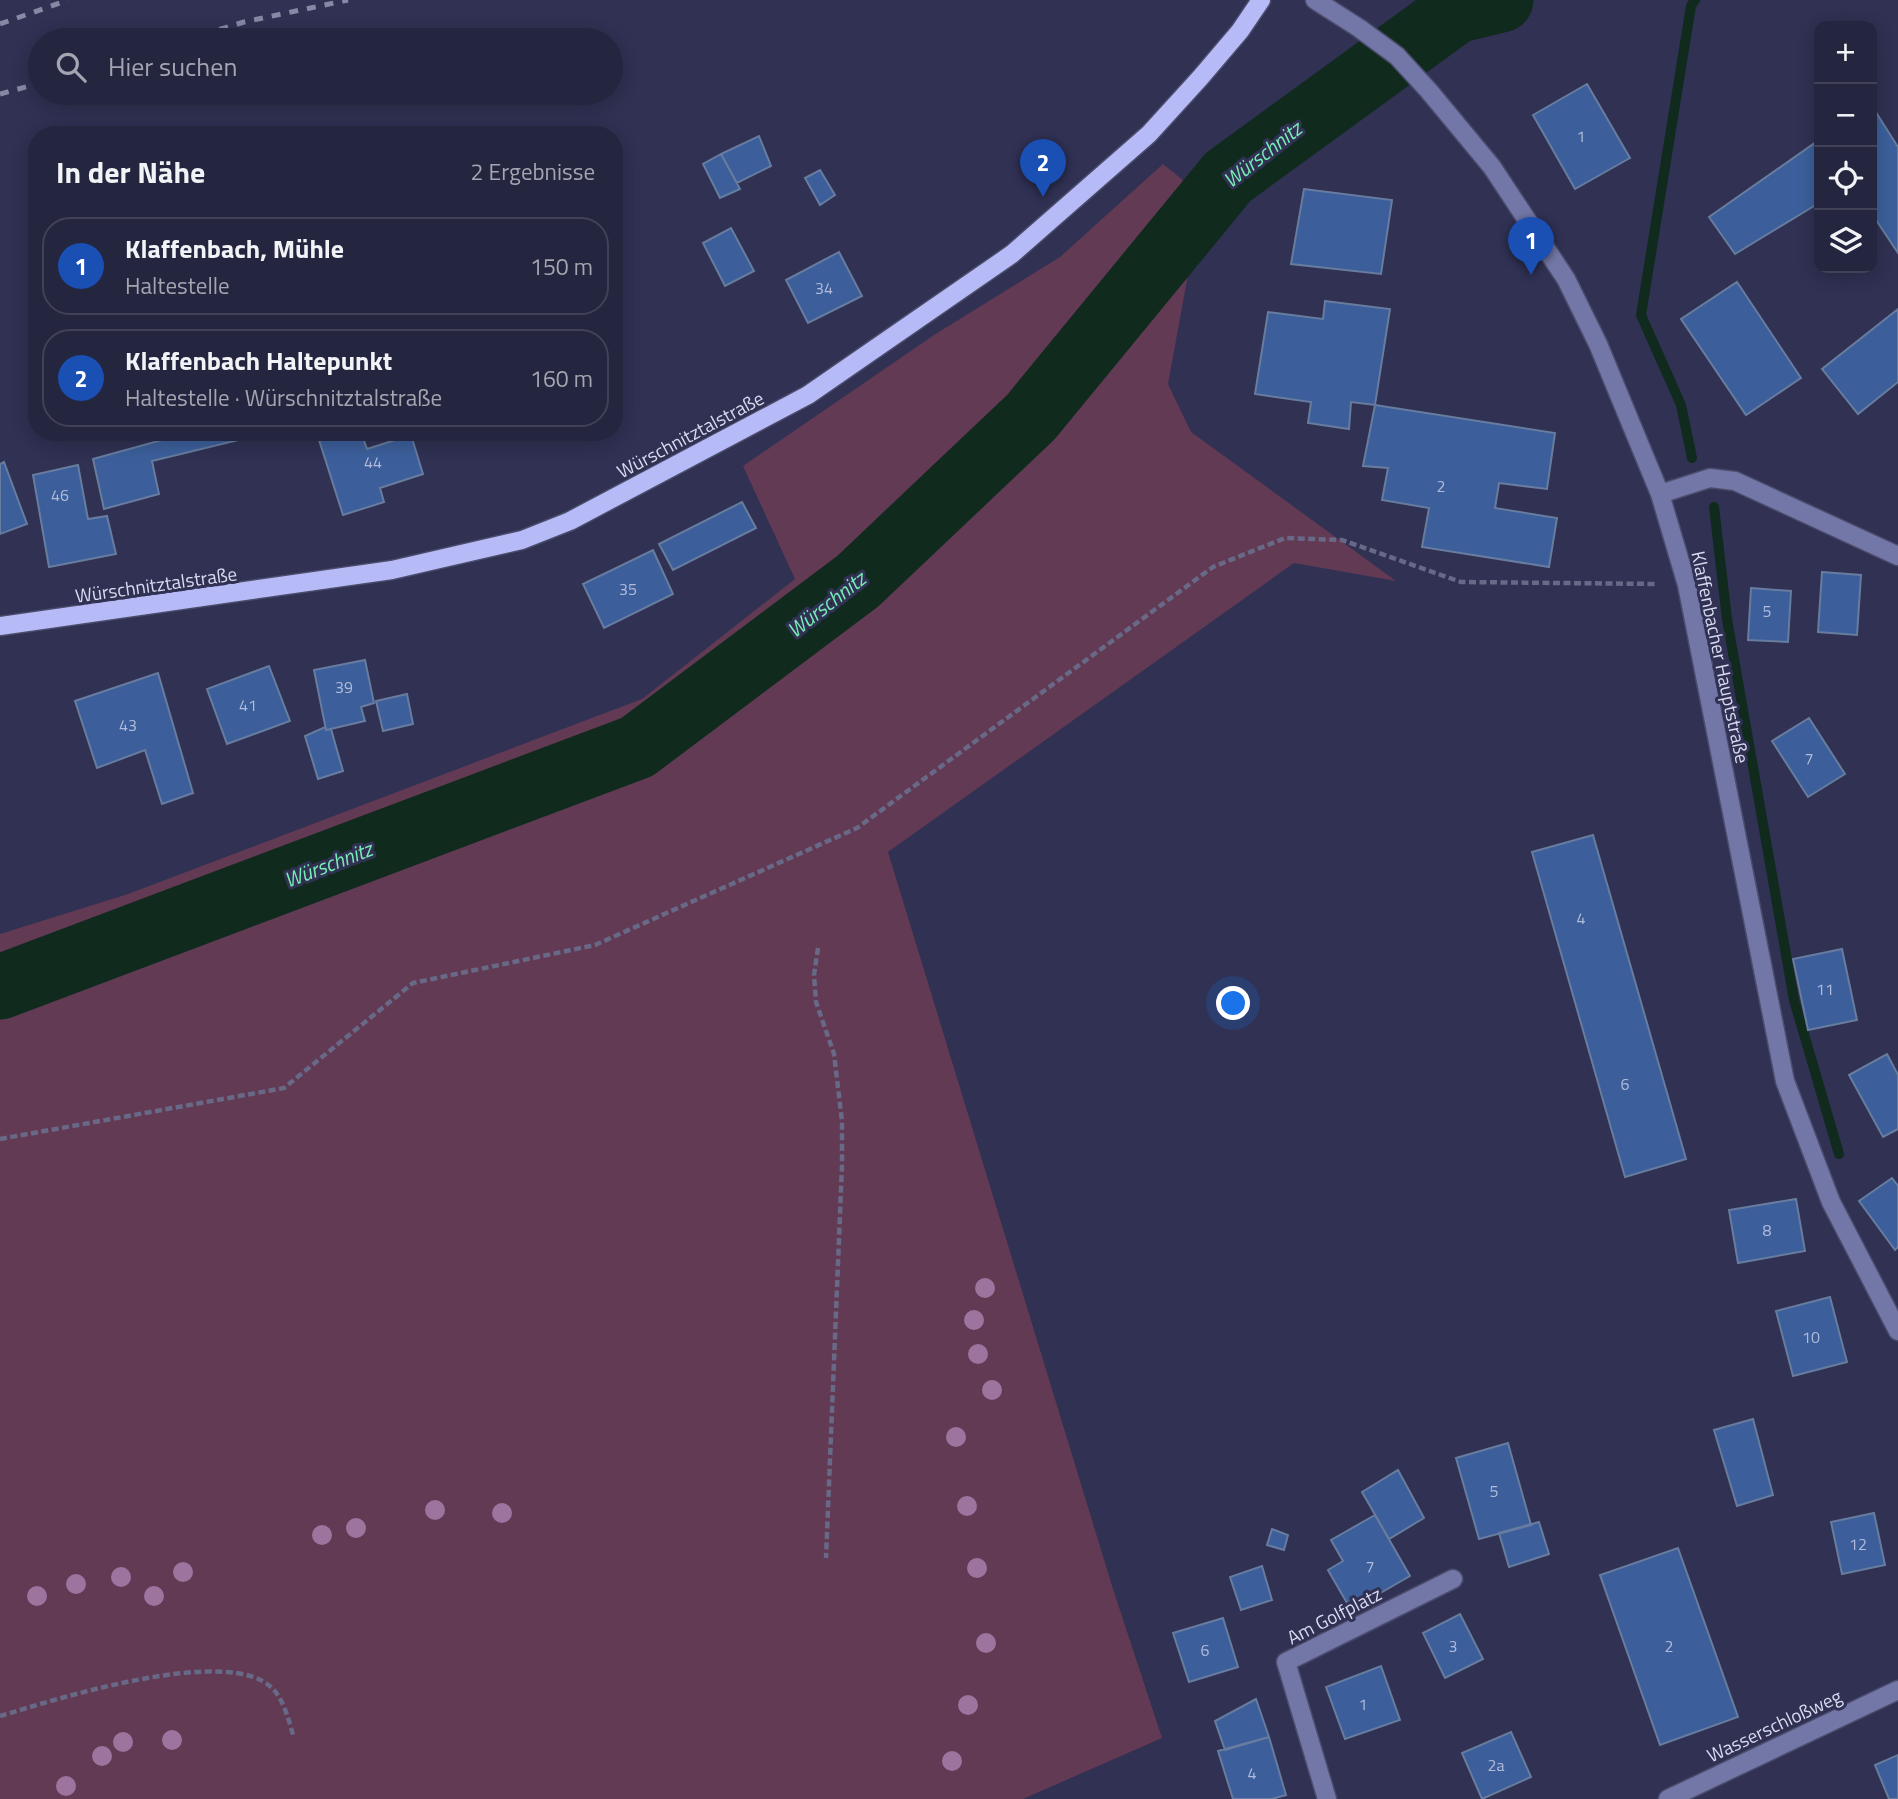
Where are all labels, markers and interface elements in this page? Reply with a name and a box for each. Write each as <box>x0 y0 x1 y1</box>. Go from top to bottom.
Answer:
map controls <box>1814 21 1877 273</box>
button: + <box>1814 21 1877 84</box>
search box <box>28 28 623 105</box>
text: Hier suchen <box>108 47 237 86</box>
icon: search <box>52 48 90 86</box>
button: − <box>1814 84 1877 147</box>
water label: Würschnitz <box>1216 112 1310 195</box>
house number: 1 <box>1577 124 1585 148</box>
pin: 2 <box>1020 139 1066 197</box>
button: locate <box>1814 147 1877 210</box>
text: In der Nähe <box>56 149 205 195</box>
text: 2 Ergebnisse <box>471 154 595 189</box>
button: layers <box>1814 210 1877 273</box>
pin: 1 <box>1508 217 1554 275</box>
text: Klaffenbach, Mühle <box>125 229 344 268</box>
text: 1 <box>75 249 87 284</box>
text: 150 m <box>530 249 593 284</box>
text: Haltestelle <box>125 268 230 303</box>
house number: 34 <box>815 276 833 300</box>
text: Klaffenbach Haltepunkt <box>125 341 392 380</box>
text: 2 <box>75 361 87 396</box>
text: 160 m <box>530 361 593 396</box>
text: Haltestelle · Würschnitztalstraße <box>125 380 442 415</box>
street label: Würschnitztalstraße <box>611 383 769 485</box>
house number: 44 <box>364 450 382 474</box>
house number: 2 <box>1437 474 1445 498</box>
house number: 46 <box>51 483 69 507</box>
street label: Klaffenbacher Hauptstraße <box>1684 548 1758 766</box>
street label: Würschnitztalstraße <box>73 558 239 610</box>
water label: Würschnitz <box>780 562 874 645</box>
house number: 35 <box>619 577 637 601</box>
house number: 5 <box>1763 599 1772 623</box>
house number: 39 <box>335 675 353 699</box>
house number: 41 <box>239 693 257 717</box>
house number: 43 <box>119 713 137 737</box>
house number: 7 <box>1805 746 1813 770</box>
water label: Würschnitz <box>279 832 379 896</box>
house number: 4 <box>1577 906 1586 930</box>
house number: 11 <box>1816 977 1834 1001</box>
your location <box>1216 986 1250 1020</box>
house number: 6 <box>1621 1072 1630 1096</box>
house number: 8 <box>1763 1218 1772 1242</box>
house number: 10 <box>1802 1325 1820 1349</box>
house number: 5 <box>1490 1479 1499 1503</box>
house number: 12 <box>1849 1532 1867 1556</box>
house number: 7 <box>1366 1554 1374 1578</box>
street label: Am Golfplatz <box>1282 1579 1386 1651</box>
house number: 3 <box>1449 1634 1457 1658</box>
house number: 2 <box>1665 1634 1673 1658</box>
house number: 6 <box>1201 1638 1210 1662</box>
street label: Wasserschloßweg <box>1702 1681 1847 1769</box>
house number: 1 <box>1359 1692 1367 1716</box>
house number: 2a <box>1488 1753 1504 1777</box>
house number: 4 <box>1248 1761 1257 1785</box>

